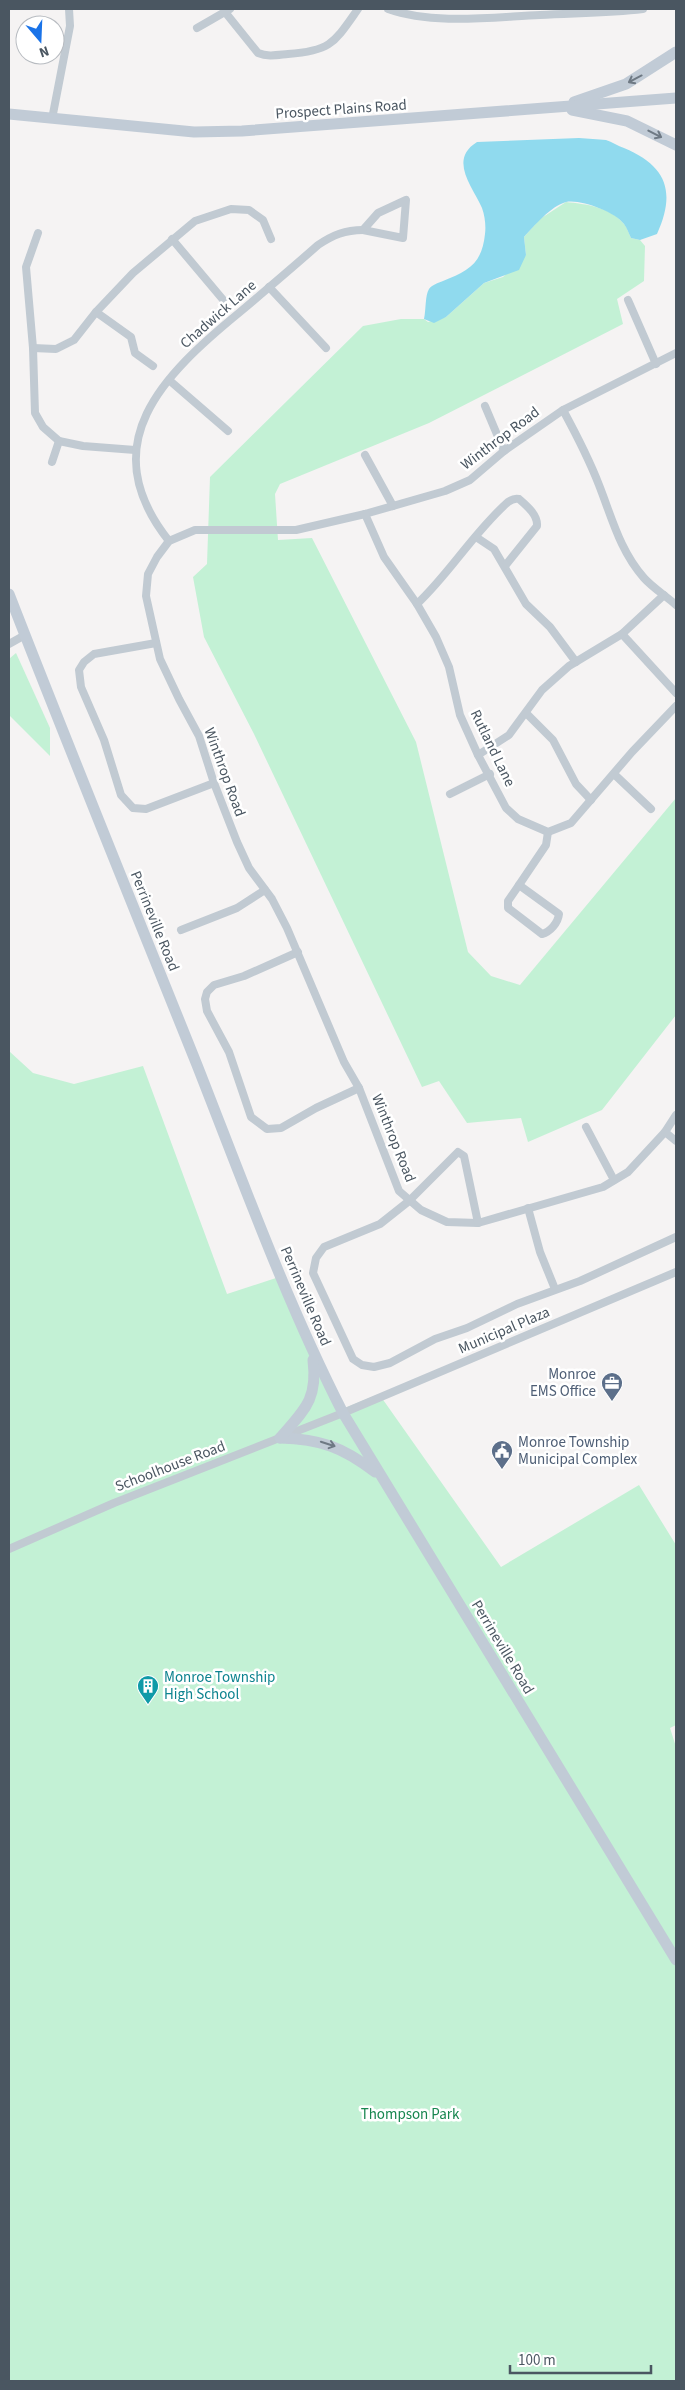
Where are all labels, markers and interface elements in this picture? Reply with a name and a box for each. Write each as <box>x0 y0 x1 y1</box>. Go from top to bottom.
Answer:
north arrow <box>15 15 65 65</box>
text: N <box>36 40 52 62</box>
one-way arrow <box>628 74 643 84</box>
street label: Prospect Plains Road <box>275 94 407 125</box>
one-way arrow <box>647 130 662 139</box>
street label: Chadwick Lane <box>176 275 261 353</box>
street label: Winthrop Road <box>457 402 544 475</box>
street label: Rutland Lane <box>465 706 520 790</box>
street label: Winthrop Road <box>199 725 250 820</box>
street label: Perrineville Road <box>125 868 184 974</box>
street label: Winthrop Road <box>366 1091 421 1186</box>
street label: Perrineville Road <box>275 1243 336 1349</box>
street label: Municipal Plaza <box>455 1302 553 1359</box>
place label: Monroe EMS Office <box>530 1364 596 1402</box>
office icon: Monroe EMS Office <box>600 1371 624 1402</box>
place label: Monroe Township Municipal Complex <box>518 1432 638 1470</box>
street label: Schoolhouse Road <box>112 1436 228 1497</box>
public building icon: Monroe Township Municipal Complex <box>490 1439 514 1470</box>
one-way arrow <box>320 1440 336 1450</box>
street label: Perrineville Road <box>466 1596 539 1698</box>
place label: Monroe Township High School <box>164 1667 275 1705</box>
building icon: Monroe Township High School <box>136 1674 160 1705</box>
park label: Thompson Park <box>361 2104 460 2125</box>
scale bar <box>510 2342 651 2374</box>
text: 100 m <box>518 2350 556 2371</box>

